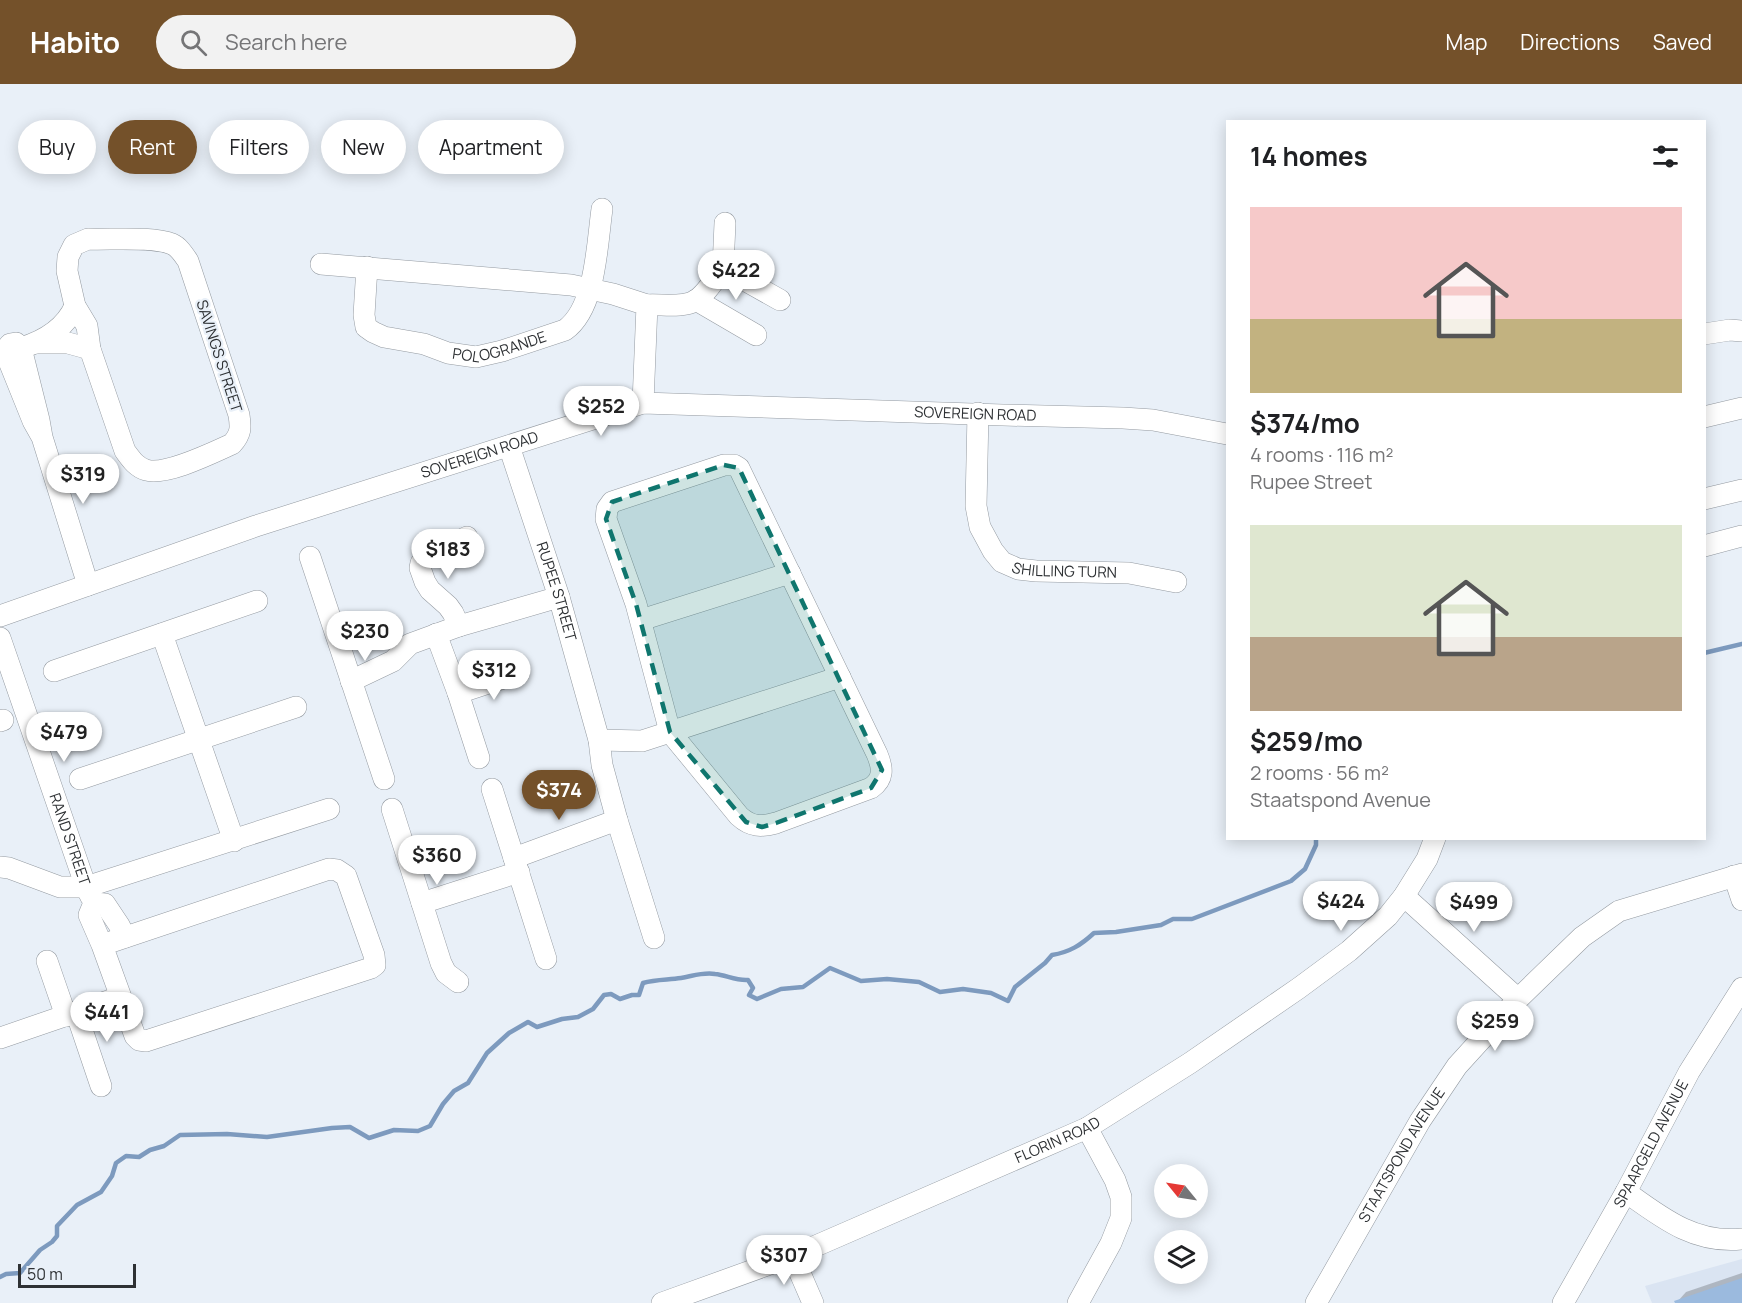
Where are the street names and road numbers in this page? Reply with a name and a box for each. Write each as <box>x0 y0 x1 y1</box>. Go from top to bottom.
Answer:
street label: SAVINGS STREET <box>191 297 248 415</box>
street label: POLOGRANDE <box>451 326 549 367</box>
street label: SOVEREIGN ROAD <box>914 401 1037 426</box>
street label: SOVEREIGN ROAD <box>418 426 541 483</box>
street label: RUPEE STREET <box>531 539 582 643</box>
street label: SHILLING TURN <box>1009 557 1117 583</box>
street label: RAND STREET <box>44 790 96 888</box>
street label: SPAARGELD AVENUE <box>1608 1076 1693 1211</box>
street label: STAATSPOND AVENUE <box>1353 1083 1450 1226</box>
street label: FLORIN ROAD <box>1011 1111 1104 1168</box>

